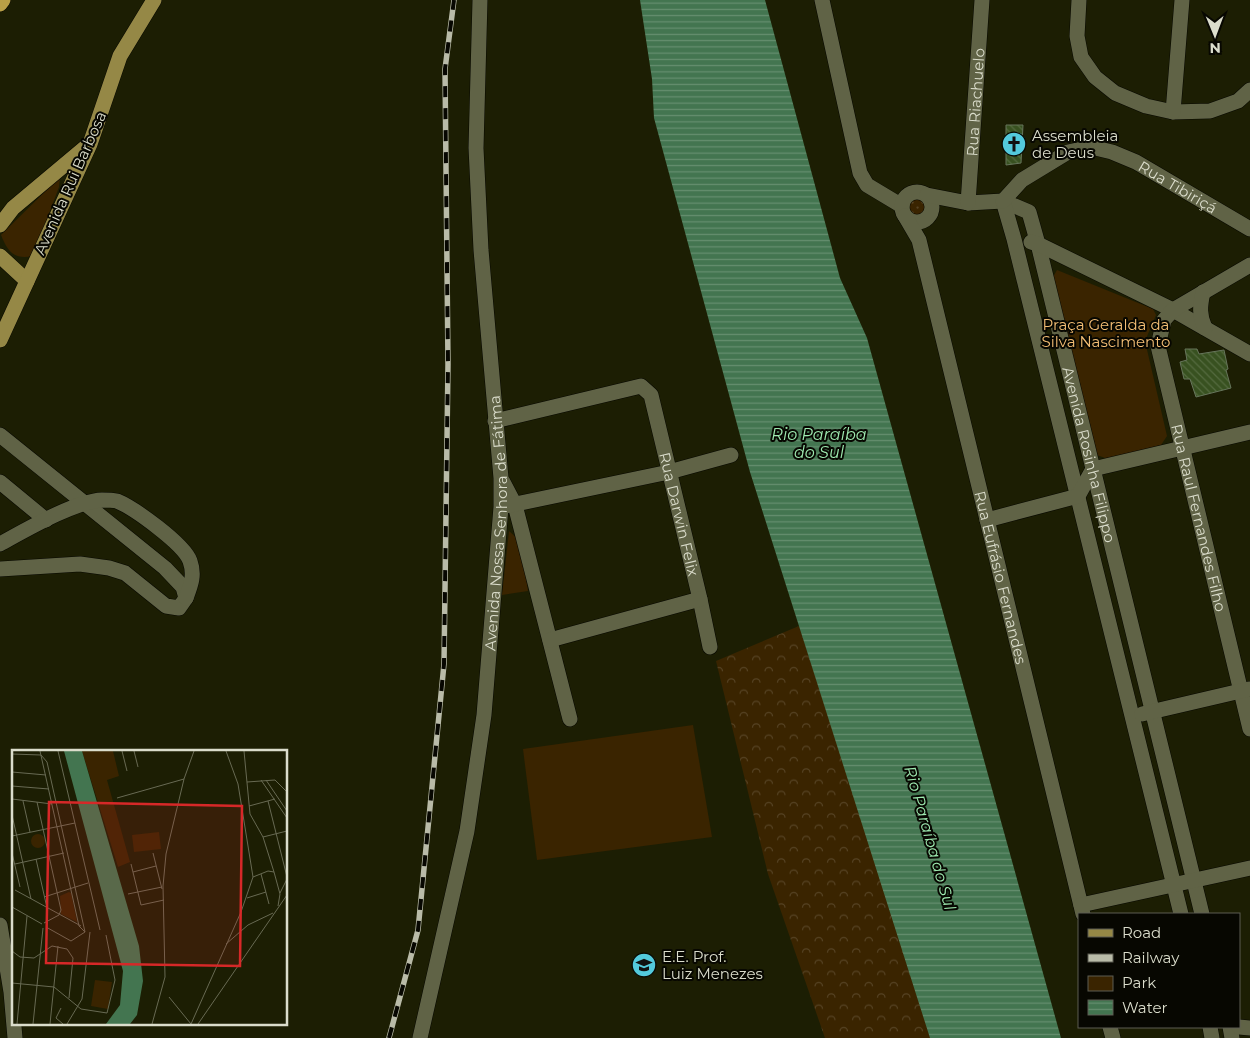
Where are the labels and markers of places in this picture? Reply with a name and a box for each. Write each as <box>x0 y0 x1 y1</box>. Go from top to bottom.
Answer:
place label: Assembleia de Deus <box>1032 126 1118 162</box>
church icon: Assembleia de Deus <box>1001 131 1027 157</box>
place label: E.E. Prof. Luiz Menezes <box>662 947 763 983</box>
school or university icon: E.E. Prof. Luiz Menezes <box>631 952 657 978</box>

